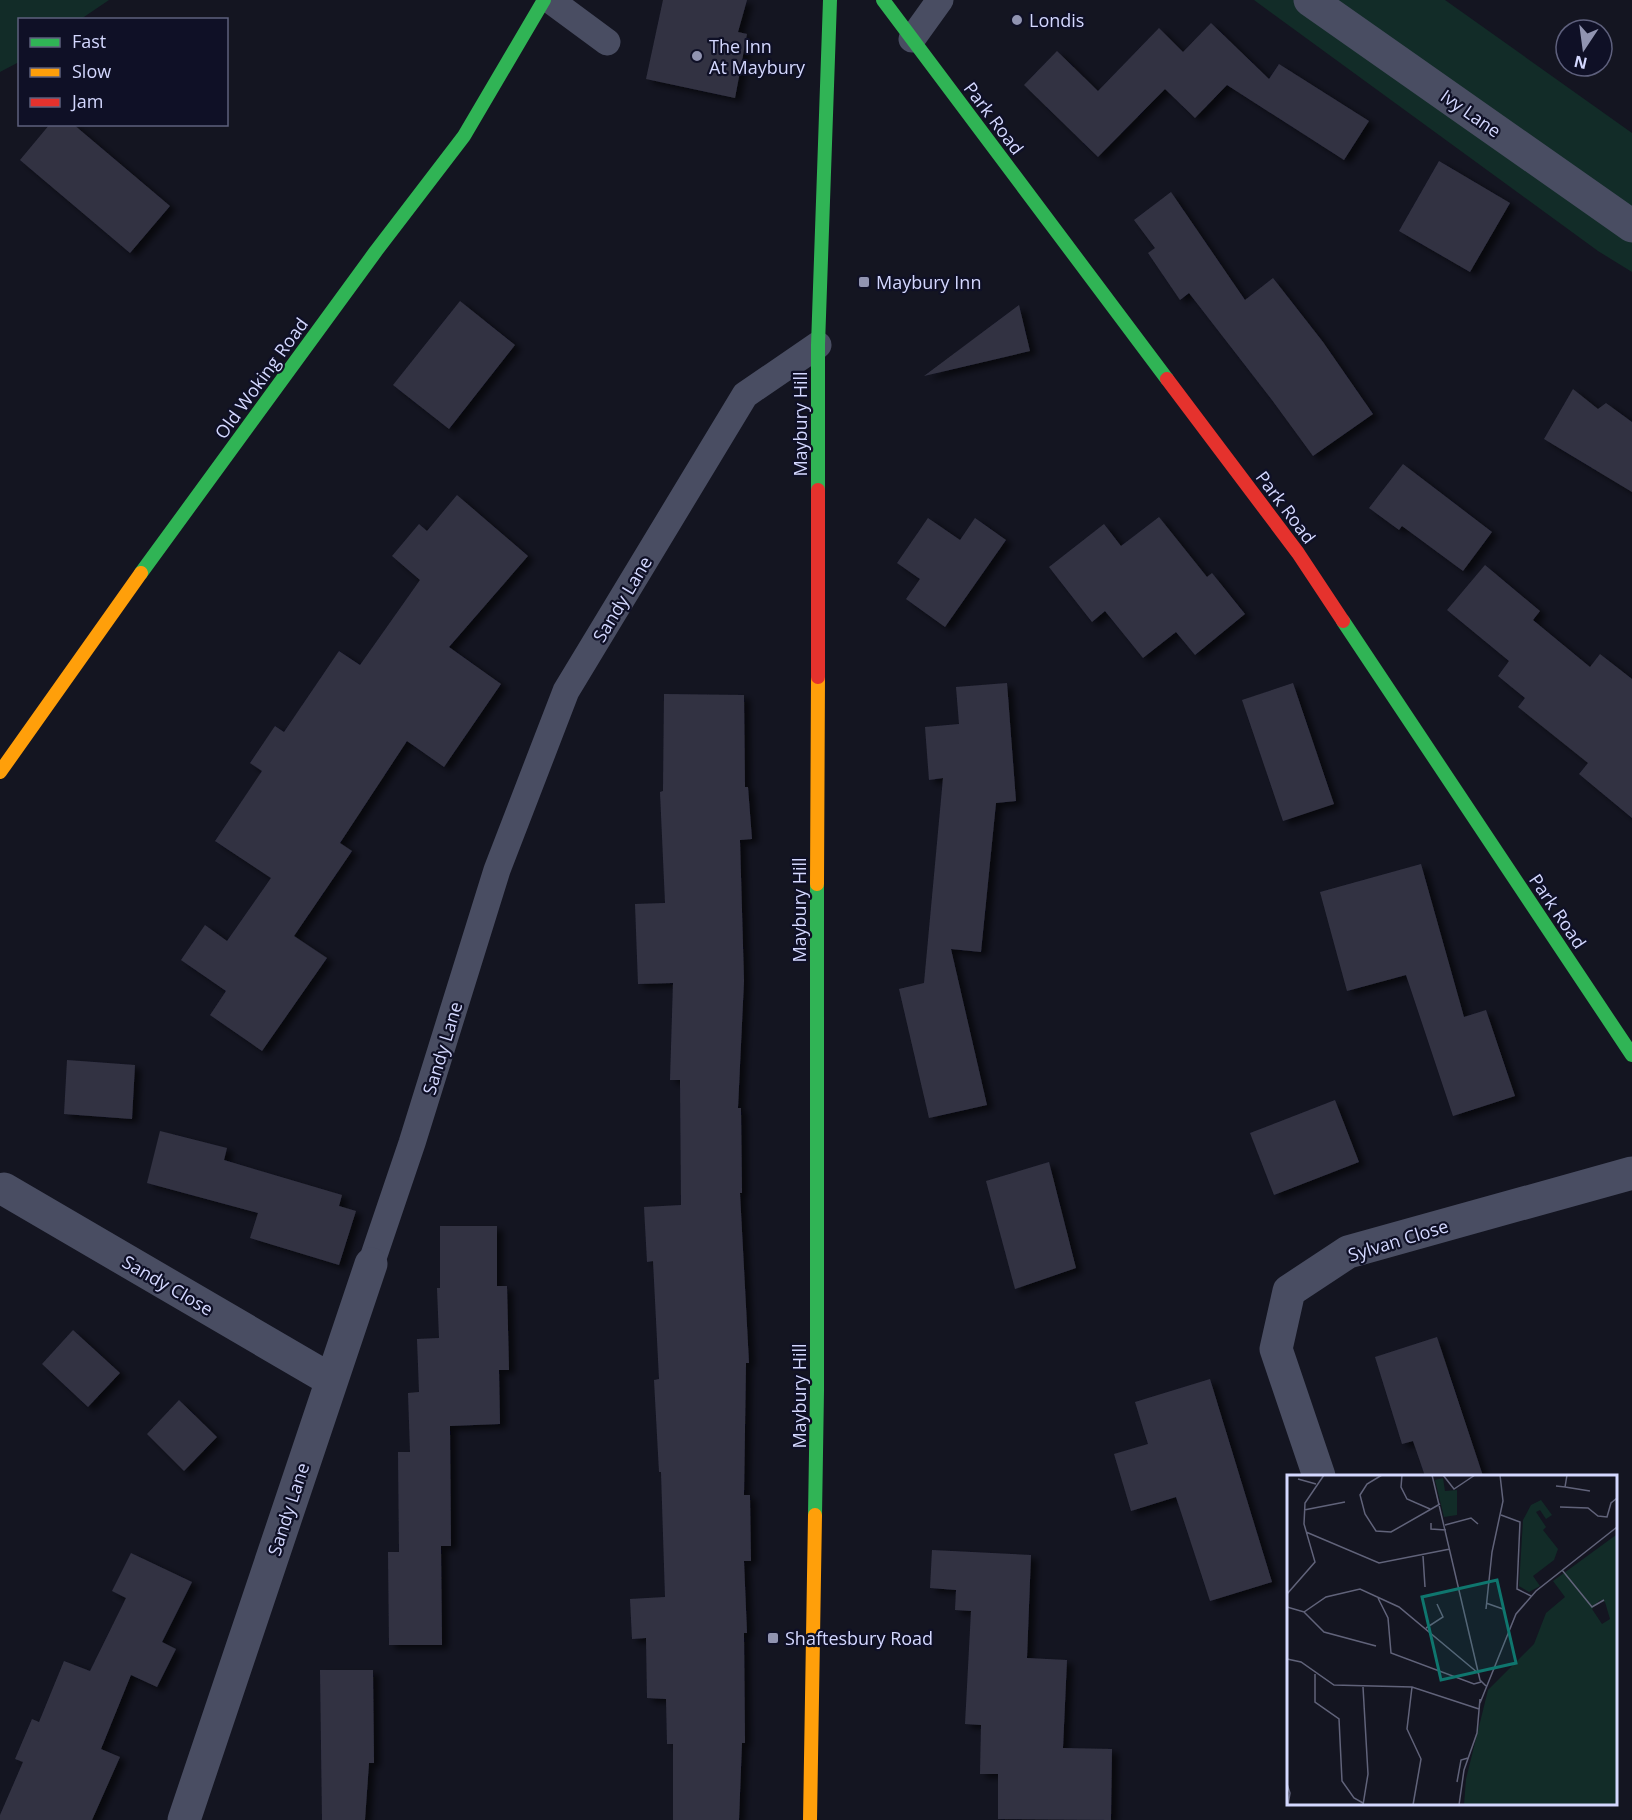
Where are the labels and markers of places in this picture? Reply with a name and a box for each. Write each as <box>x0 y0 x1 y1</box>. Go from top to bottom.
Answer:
place label: Londis <box>1029 8 1084 32</box>
marker: Londis <box>1010 13 1024 27</box>
place label: The Inn At Maybury <box>709 34 806 79</box>
marker: The Inn At Maybury <box>690 49 704 63</box>
place label: Maybury Inn <box>876 270 981 294</box>
marker: Maybury Inn <box>857 275 871 289</box>
place label: Shaftesbury Road <box>785 1626 933 1650</box>
marker: Shaftesbury Road <box>766 1631 780 1645</box>

